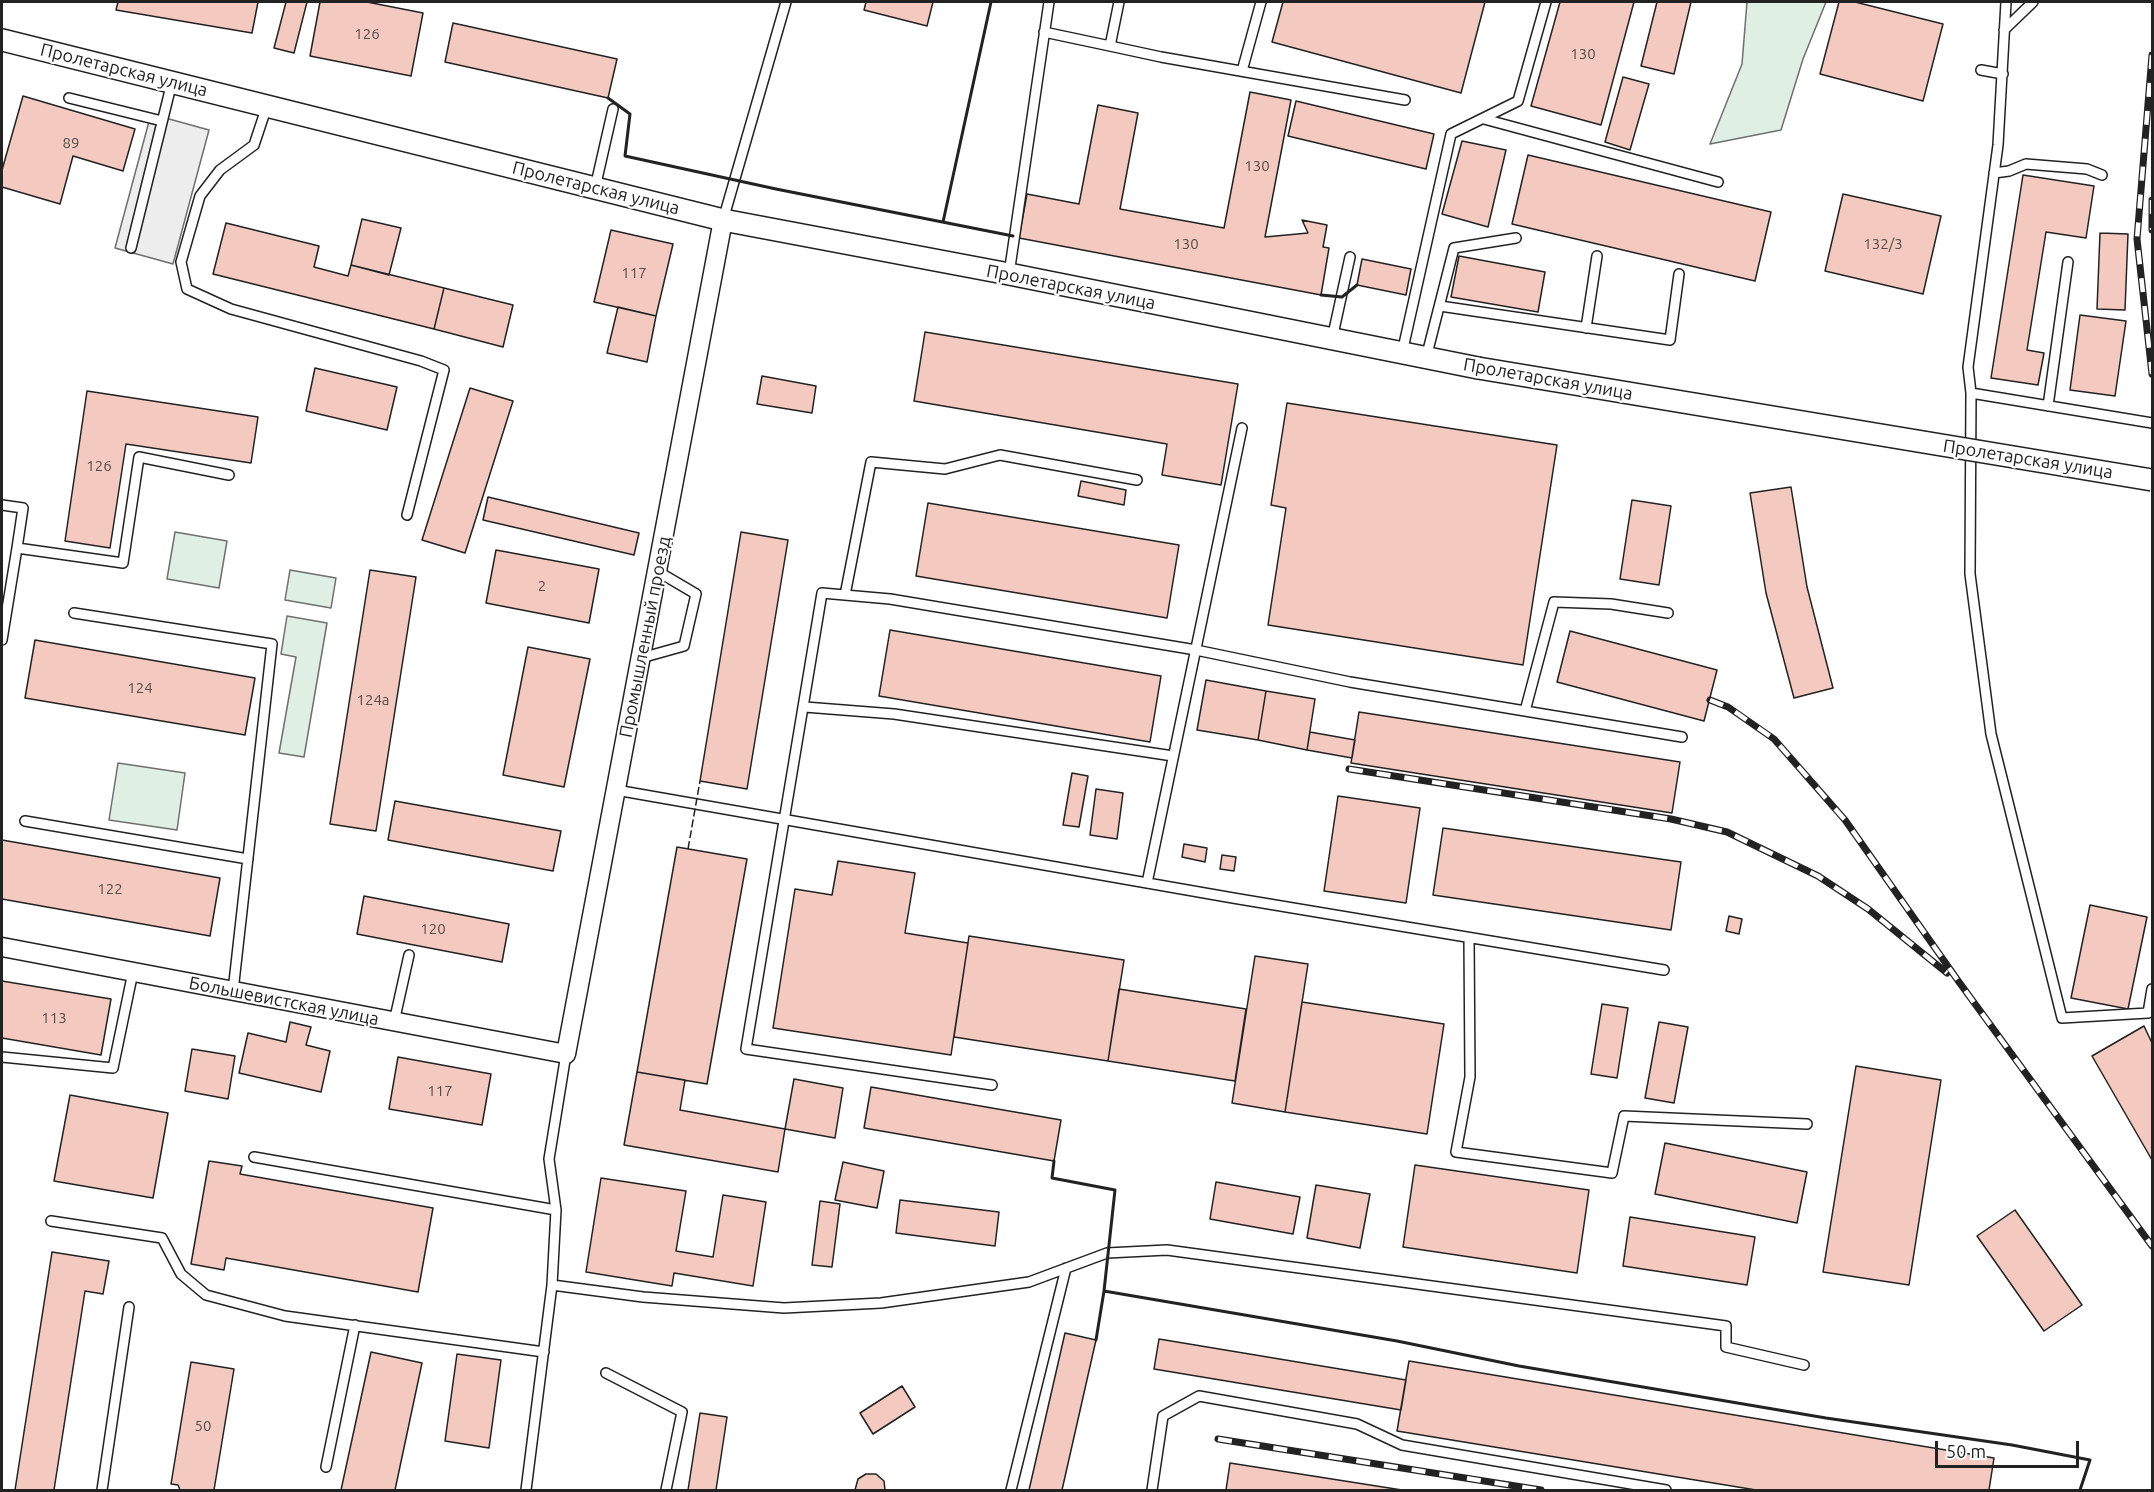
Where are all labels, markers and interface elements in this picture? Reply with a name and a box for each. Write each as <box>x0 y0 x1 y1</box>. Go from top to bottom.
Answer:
house number: 126 <box>354 25 380 43</box>
street label: Пролетарская улица <box>38 39 210 101</box>
house number: 130 <box>1570 45 1596 63</box>
house number: 89 <box>63 134 79 152</box>
street label: Пролетарская улица <box>510 157 682 219</box>
house number: 130 <box>1244 157 1270 175</box>
house number: 130 <box>1173 235 1199 253</box>
house number: 132/3 <box>1863 235 1903 253</box>
street label: Пролетарская улица <box>985 260 1157 314</box>
house number: 117 <box>621 264 647 282</box>
street label: Пролетарская улица <box>1462 353 1634 405</box>
street label: Пролетарская улица <box>1942 435 2114 483</box>
house number: 126 <box>86 457 112 475</box>
street label: Промышленный проезд <box>615 534 675 740</box>
house number: 2 <box>538 577 546 595</box>
house number: 124 <box>127 679 153 697</box>
house number: 124а <box>356 691 390 709</box>
house number: 122 <box>97 880 123 898</box>
house number: 120 <box>420 920 446 938</box>
street label: Большевистская улица <box>187 972 381 1030</box>
house number: 113 <box>41 1009 67 1027</box>
house number: 117 <box>427 1082 453 1100</box>
house number: 50 <box>195 1417 211 1435</box>
scale bar <box>1938 1429 2082 1467</box>
text: 50 m <box>1946 1441 1986 1461</box>

